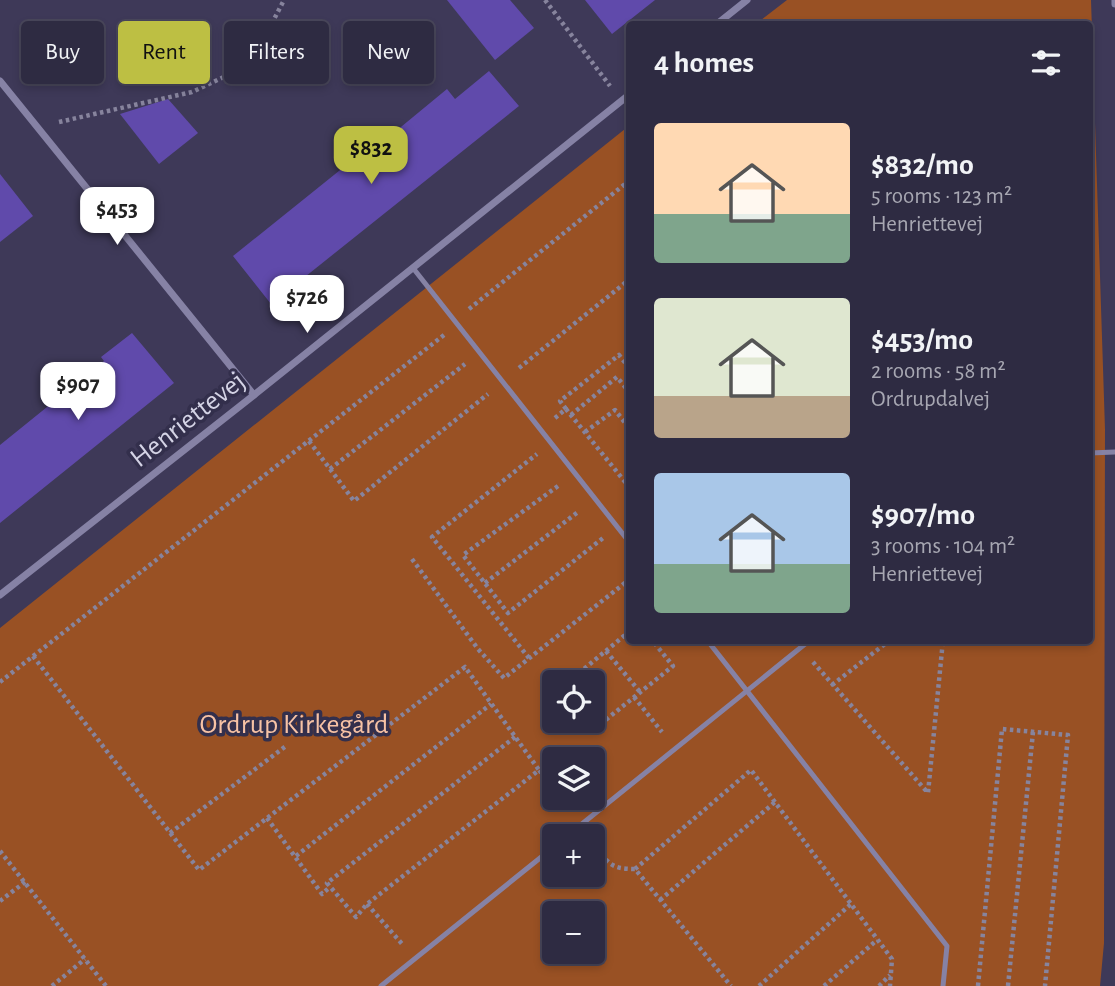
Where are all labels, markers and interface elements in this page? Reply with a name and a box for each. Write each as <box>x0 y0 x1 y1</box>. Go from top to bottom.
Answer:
chip: Buy <box>21 21 104 84</box>
chip: Rent <box>118 21 210 84</box>
chip: Filters <box>224 21 329 84</box>
chip: New <box>343 21 434 84</box>
icon: filters <box>1027 44 1065 82</box>
text: 4 homes <box>654 48 754 78</box>
pin: $832 <box>330 127 412 186</box>
text: $832 <box>350 137 392 160</box>
text: $832/mo <box>871 150 974 180</box>
icon: home <box>710 151 794 235</box>
text: 5 rooms · 123 m² <box>871 185 1012 208</box>
pin: $453 <box>76 188 158 247</box>
text: $453 <box>96 198 138 221</box>
text: Henriettevej <box>871 213 983 236</box>
pin: $726 <box>266 276 348 335</box>
text: $726 <box>286 286 328 309</box>
text: $453/mo <box>871 325 973 355</box>
icon: home <box>710 326 794 410</box>
text: 2 rooms · 58 m² <box>871 360 1006 383</box>
pin: $907 <box>37 362 119 422</box>
street label: Henriettevej <box>126 367 250 473</box>
text: $907 <box>56 373 100 396</box>
text: Ordrupdalvej <box>871 388 990 411</box>
text: $907/mo <box>871 500 975 530</box>
icon: home <box>710 501 794 585</box>
text: 3 rooms · 104 m² <box>871 535 1015 558</box>
text: Henriettevej <box>871 563 983 586</box>
map controls <box>542 670 605 964</box>
button: locate <box>542 670 605 733</box>
park label: Ordrup Kirkegård <box>199 711 389 739</box>
button: layers <box>542 747 605 810</box>
button: + <box>542 824 605 887</box>
button: − <box>542 901 605 964</box>

